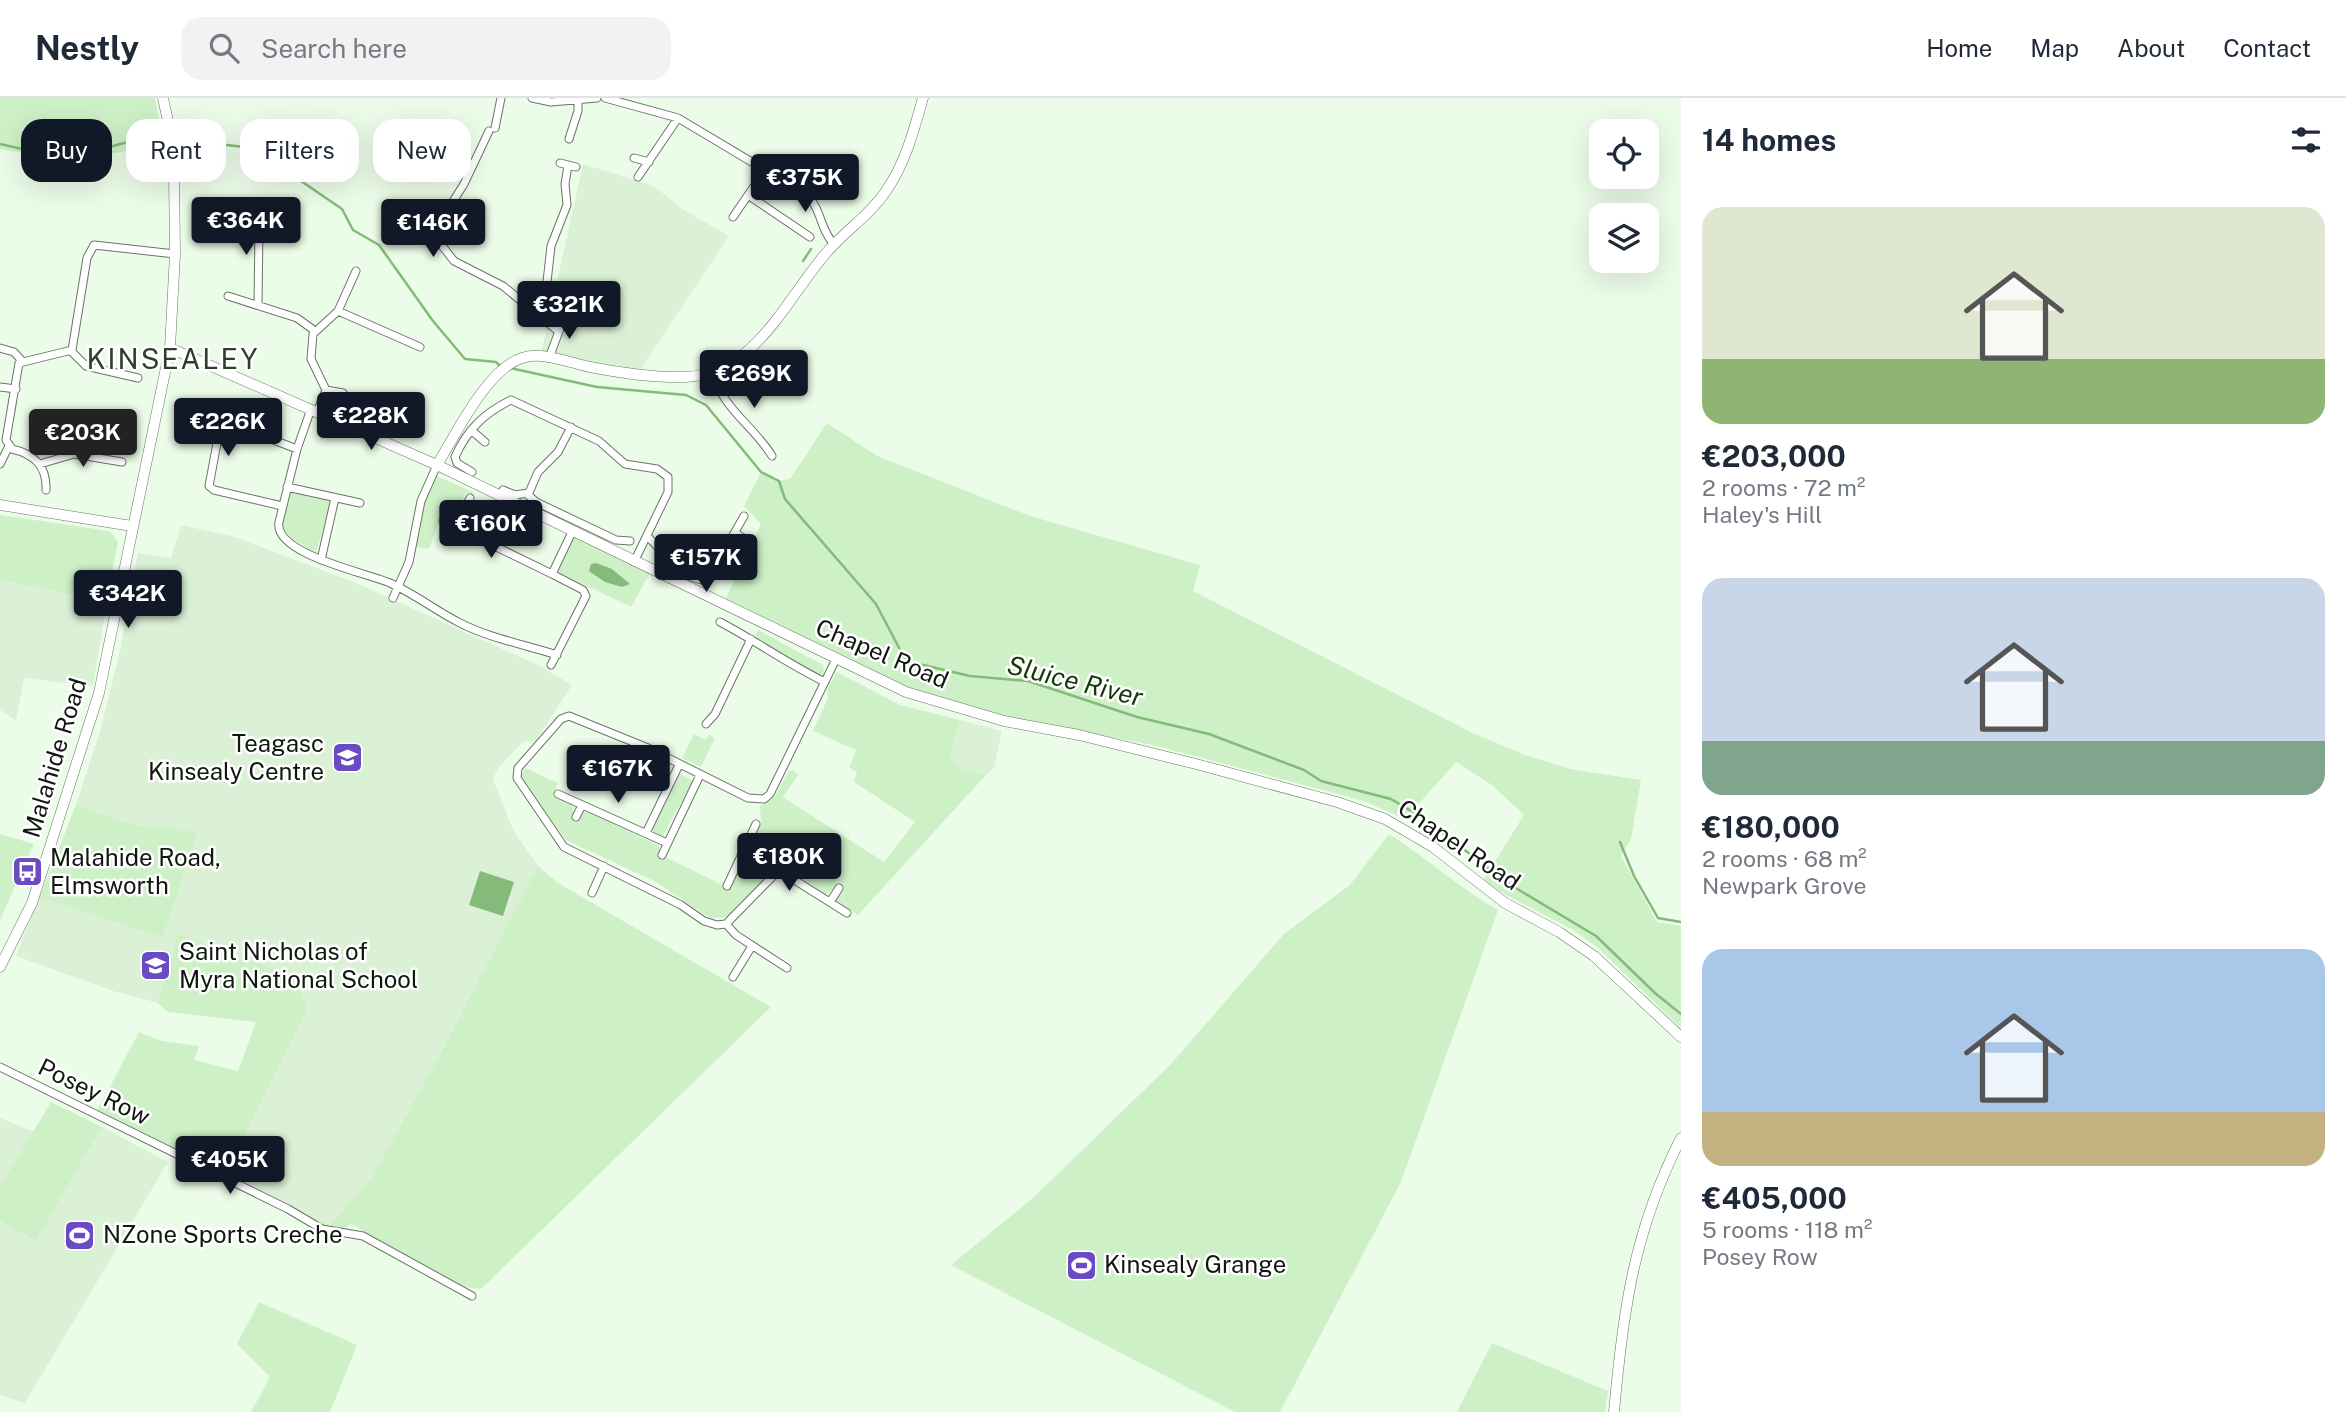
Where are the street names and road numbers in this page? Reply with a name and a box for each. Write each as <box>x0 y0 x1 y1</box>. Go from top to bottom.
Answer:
street label: Chapel Road <box>812 613 953 694</box>
street label: Malahide Road <box>17 675 92 841</box>
street label: Chapel Road <box>1393 793 1526 895</box>
street label: Posey Row <box>34 1052 155 1130</box>

